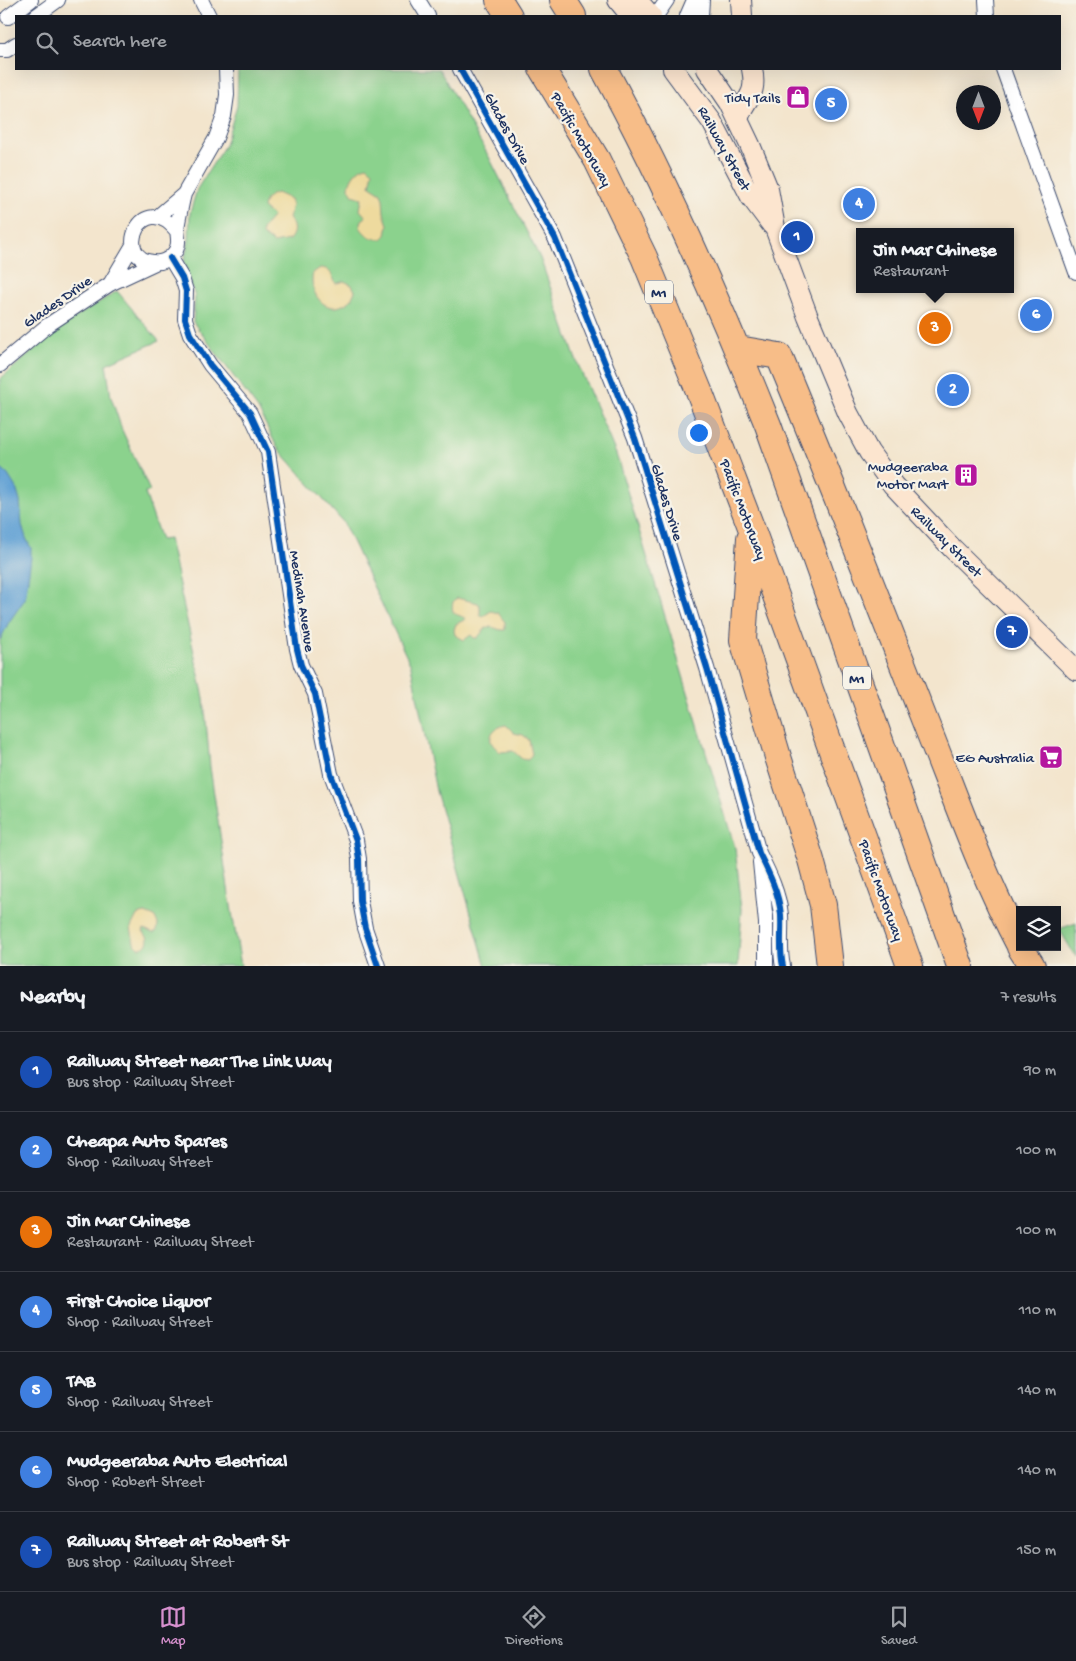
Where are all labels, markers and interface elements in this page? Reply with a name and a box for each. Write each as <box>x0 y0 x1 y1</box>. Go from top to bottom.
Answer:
search box <box>15 15 1061 70</box>
icon: search <box>33 29 61 57</box>
text: Search here <box>73 31 167 54</box>
shop icon: Tidy Tails <box>785 84 811 110</box>
pin: 5 <box>815 85 847 123</box>
north arrow <box>956 85 1001 130</box>
street label: Pacific Motorway <box>545 89 615 191</box>
street label: Glades Drive <box>479 90 533 168</box>
place label: Tidy Tails <box>724 90 780 108</box>
street label: Railway Street <box>693 104 755 196</box>
pin: 4 <box>843 185 875 223</box>
pin: 1 <box>781 218 813 256</box>
popup <box>856 228 1014 293</box>
text: Jin Mar Chinese <box>874 240 996 263</box>
text: Restaurant <box>874 263 948 282</box>
street label: Glades Drive <box>20 272 96 333</box>
road number: M1 <box>645 280 673 304</box>
pin: 6 <box>1020 296 1052 334</box>
pin: 3 <box>919 309 951 347</box>
pin: 2 <box>937 371 969 409</box>
your location <box>686 420 712 446</box>
street label: Pacific Motorway <box>714 456 770 563</box>
place label: Mudgeeraba Motor Mart <box>868 459 950 494</box>
street label: Glades Drive <box>646 462 686 543</box>
building icon: Mudgeeraba Motor Mart <box>953 462 979 488</box>
street label: Railway Street <box>906 503 986 583</box>
street label: Medinah Avenue <box>284 549 318 654</box>
pin: 7 <box>996 613 1028 651</box>
road number: M1 <box>843 666 871 690</box>
supermarket icon: EG Australia <box>1038 744 1064 770</box>
place label: EG Australia <box>956 750 1035 768</box>
street label: Pacific Motorway <box>853 837 907 944</box>
map controls <box>1016 906 1061 951</box>
button: layers <box>1016 906 1061 951</box>
text: Nearby <box>20 986 85 1011</box>
text: 7 results <box>1001 989 1056 1008</box>
text: Railway Street near The Link Way <box>67 1051 332 1074</box>
text: 1 <box>33 1062 39 1081</box>
text: 90 m <box>1024 1062 1056 1081</box>
text: Bus stop · Railway Street <box>67 1074 233 1093</box>
text: Cheapa Auto Spares <box>67 1131 227 1154</box>
text: 2 <box>32 1142 40 1161</box>
text: 100 m <box>1016 1142 1056 1161</box>
text: Shop · Railway Street <box>67 1154 212 1173</box>
text: Jin Mar Chinese <box>67 1211 190 1234</box>
text: 3 <box>32 1222 40 1241</box>
text: 100 m <box>1016 1222 1056 1241</box>
text: Restaurant · Railway Street <box>67 1234 254 1253</box>
text: First Choice Liquor <box>67 1291 210 1314</box>
text: 4 <box>32 1302 40 1321</box>
text: 110 m <box>1019 1302 1056 1321</box>
text: Shop · Railway Street <box>67 1314 212 1333</box>
text: TAB <box>67 1371 95 1394</box>
text: 5 <box>32 1382 40 1401</box>
text: 140 m <box>1018 1382 1056 1401</box>
text: Shop · Railway Street <box>67 1394 212 1413</box>
text: Mudgeeraba Auto Electrical <box>67 1451 287 1474</box>
text: 6 <box>32 1462 40 1481</box>
text: 140 m <box>1018 1462 1056 1481</box>
text: Shop · Robert Street <box>67 1474 204 1493</box>
text: Railway Street at Robert St <box>67 1531 288 1554</box>
text: 7 <box>32 1542 40 1561</box>
text: 150 m <box>1017 1542 1056 1561</box>
text: Bus stop · Railway Street <box>67 1554 233 1573</box>
tab: Map <box>159 1603 187 1650</box>
tab: Directions <box>506 1603 563 1650</box>
tab: Saved <box>881 1603 917 1650</box>

